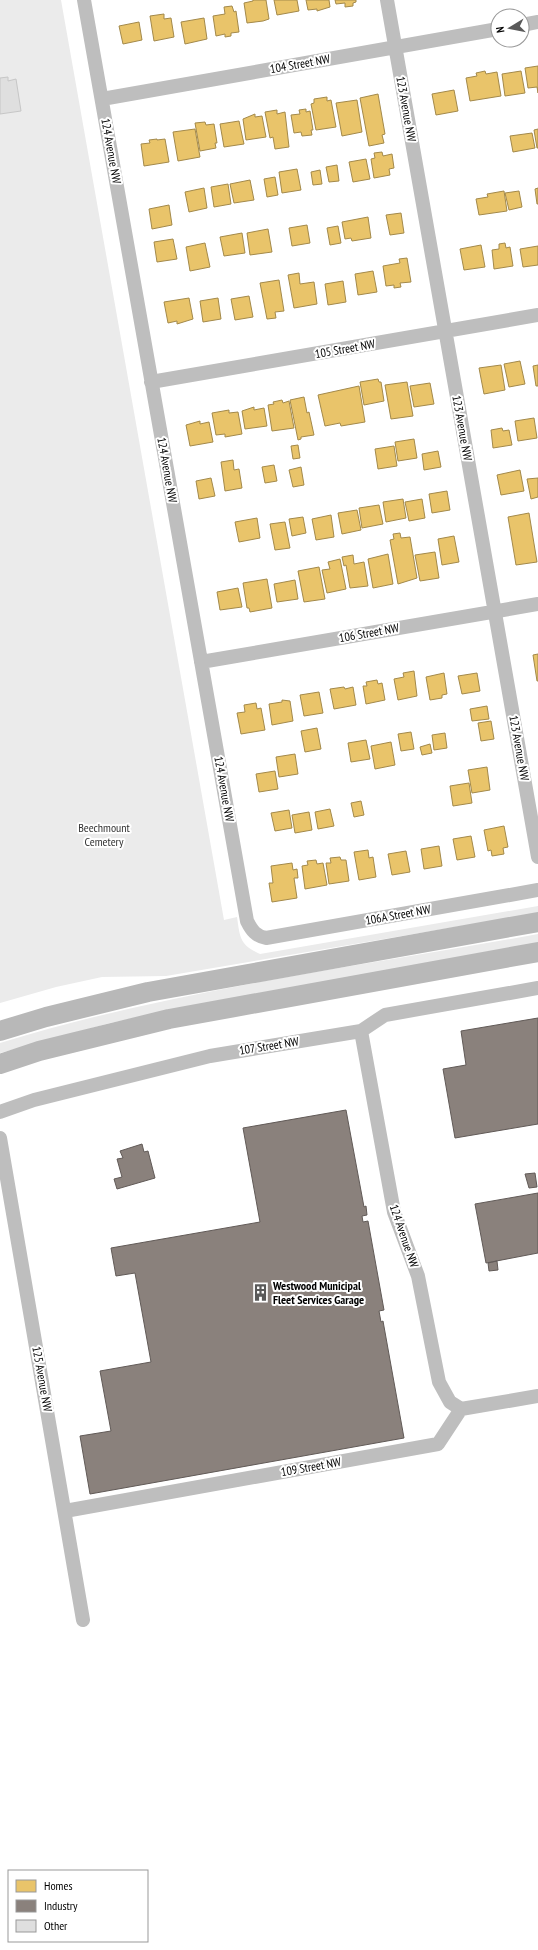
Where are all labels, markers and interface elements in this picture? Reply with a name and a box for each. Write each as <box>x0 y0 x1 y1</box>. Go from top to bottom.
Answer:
north arrow <box>490 8 530 48</box>
text: N <box>493 26 508 34</box>
street label: 104 Street NW <box>269 51 331 76</box>
street label: 123 Avenue NW <box>393 75 420 143</box>
street label: 124 Avenue NW <box>98 117 125 185</box>
street label: 105 Street NW <box>314 336 376 361</box>
street label: 123 Avenue NW <box>449 394 476 462</box>
street label: 124 Avenue NW <box>154 436 181 504</box>
street label: 106 Street NW <box>338 620 400 645</box>
street label: 123 Avenue NW <box>506 714 533 782</box>
street label: 124 Avenue NW <box>211 755 238 823</box>
park label: Beechmount Cemetery <box>78 820 131 849</box>
street label: 106A Street NW <box>364 901 432 928</box>
street label: 107 Street NW <box>238 1033 300 1058</box>
street label: 124 Avenue NW <box>387 1202 422 1269</box>
place label: Westwood Municipal Fleet Services Garage <box>272 1278 364 1307</box>
building icon: Westwood Municipal Fleet Services Garage <box>250 1283 270 1303</box>
street label: 125 Avenue NW <box>29 1345 56 1413</box>
street label: 109 Street NW <box>280 1454 342 1479</box>
legend <box>8 1870 148 1942</box>
text: Homes <box>44 1878 72 1893</box>
text: Industry <box>44 1898 78 1913</box>
text: Other <box>44 1918 68 1933</box>

